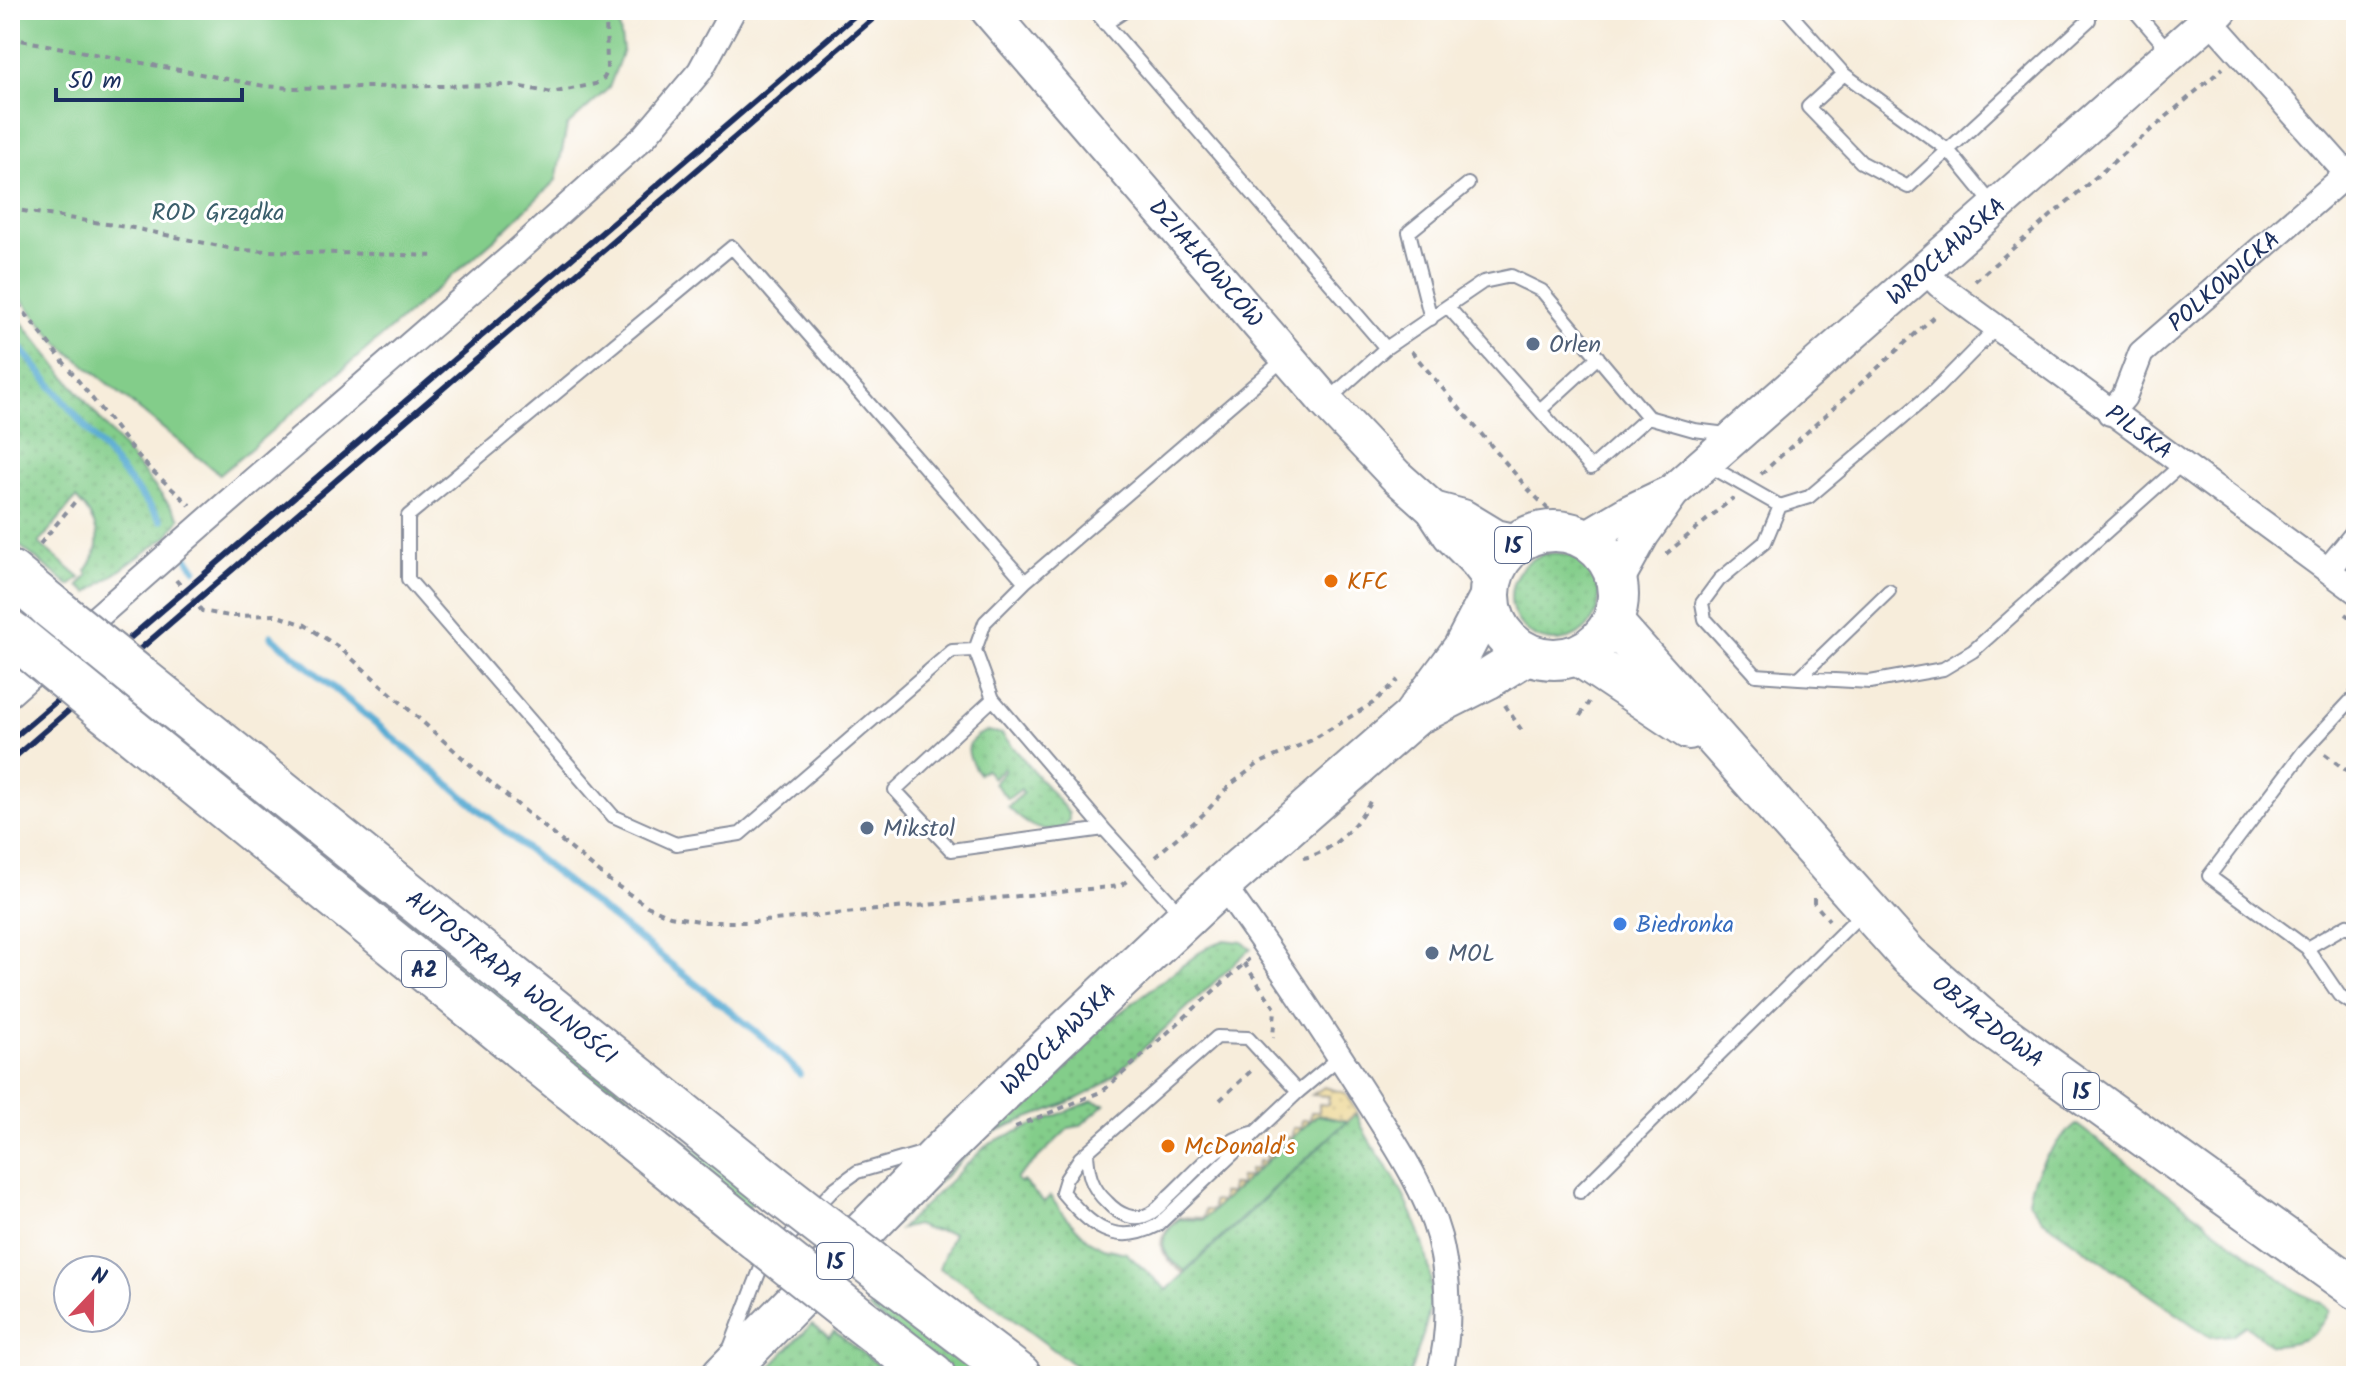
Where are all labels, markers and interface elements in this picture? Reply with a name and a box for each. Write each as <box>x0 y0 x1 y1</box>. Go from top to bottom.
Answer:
scale bar <box>56 52 242 102</box>
text: 50 m <box>68 62 122 101</box>
street label: WROCŁAWSKA <box>1878 188 2016 316</box>
street label: DZIAŁKOWCÓW <box>1138 190 1272 337</box>
park label: ROD Grządka <box>152 194 284 233</box>
street label: POLKOWICKA <box>2159 222 2290 343</box>
place label: Orlen <box>1549 326 1601 365</box>
marker: Orlen <box>1524 335 1542 353</box>
street label: PILSKA <box>2096 395 2180 471</box>
road number: 15 <box>1495 527 1531 563</box>
place label: KFC <box>1347 563 1388 602</box>
marker: KFC <box>1322 572 1340 590</box>
place label: Mikstol <box>883 810 955 849</box>
marker: Mikstol <box>858 819 876 837</box>
street label: AUTOSTRADA WOLNOŚCI <box>396 881 625 1076</box>
place label: Biedronka <box>1636 906 1734 945</box>
marker: Biedronka <box>1611 915 1629 933</box>
place label: MOL <box>1448 935 1495 974</box>
marker: MOL <box>1423 944 1441 962</box>
road number: A2 <box>402 951 446 987</box>
street label: OBJAZDOWA <box>1922 966 2051 1079</box>
street label: WROCŁAWSKA <box>992 974 1126 1106</box>
road number: 15 <box>2063 1073 2099 1109</box>
place label: McDonald's <box>1184 1128 1296 1167</box>
marker: McDonald's <box>1159 1137 1177 1155</box>
road number: 15 <box>817 1243 853 1279</box>
north arrow <box>52 1254 132 1334</box>
text: N <box>86 1259 112 1297</box>

